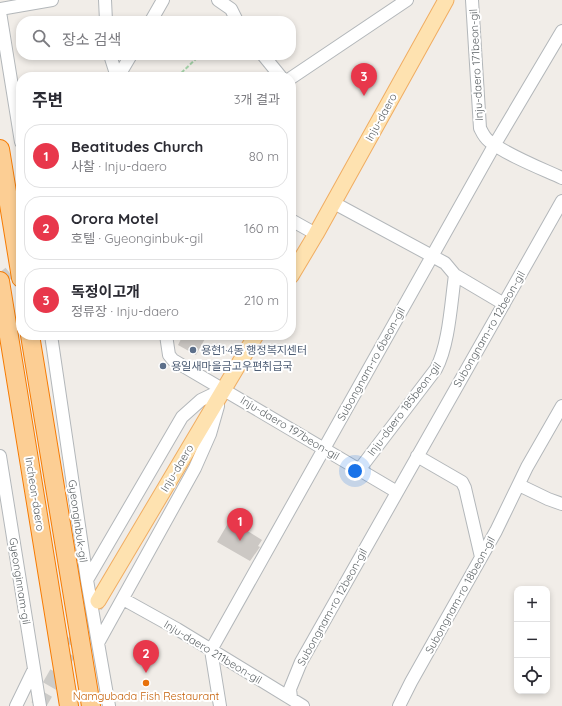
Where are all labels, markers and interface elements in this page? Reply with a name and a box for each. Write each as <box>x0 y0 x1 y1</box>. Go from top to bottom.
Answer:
street label: Inju-daero 171beon-gil <box>466 9 486 121</box>
search box <box>16 16 296 60</box>
icon: search <box>30 27 52 49</box>
text: 장소 검색 <box>62 30 121 49</box>
pin: 3 <box>351 63 377 96</box>
text: 주변 <box>32 89 63 110</box>
street label: Inju-daero <box>362 90 400 143</box>
text: 3개 결과 <box>234 91 280 107</box>
text: Beatitudes Church <box>71 137 203 156</box>
text: 1 <box>43 148 49 164</box>
text: 80 m <box>249 148 279 164</box>
text: 사찰 · Inju-daero <box>71 158 167 174</box>
text: Orora Motel <box>71 209 158 228</box>
text: 2 <box>42 220 50 236</box>
text: 160 m <box>244 220 279 236</box>
text: 호텔 · Gyeonginbuk-gil <box>71 230 203 246</box>
street label: Subongnam-ro 12beon-gil <box>450 268 528 390</box>
text: 독정이고개 <box>71 282 140 301</box>
text: 3 <box>43 292 49 308</box>
text: 210 m <box>244 292 279 308</box>
text: 정류장 · Inju-daero <box>71 303 179 319</box>
street label: Subongnam-ro 6beon-gil <box>334 305 408 423</box>
place label: 용현1·4동 행정복지센터 <box>201 343 307 357</box>
marker: 용현1·4동 행정복지센터 <box>188 345 198 355</box>
place label: 용일새마을금고우편취급국 <box>171 359 292 373</box>
street label: Inju-daero 185beon-gil <box>364 359 444 459</box>
marker: 용일새마을금고우편취급국 <box>158 361 168 371</box>
street label: Inju-daero 197beon-gil <box>238 393 342 463</box>
street label: Inju-daero <box>157 441 197 494</box>
street label: Incheon-daero <box>22 456 48 532</box>
your location <box>345 461 365 481</box>
street label: Gyeonginbuk-gil <box>65 479 91 563</box>
pin: 1 <box>227 508 253 541</box>
street label: Subongnam-ro 18beon-gil <box>422 534 498 656</box>
street label: Gyeonginnam-gil <box>6 537 34 625</box>
street label: Subongnam-ro 12beon-gil <box>294 546 370 668</box>
map controls <box>514 586 550 694</box>
button: + <box>514 586 550 622</box>
street label: Inju-daero 211beon-gil <box>161 617 265 687</box>
button: − <box>514 622 550 658</box>
pin: 2 <box>133 640 159 673</box>
button: locate <box>514 658 550 694</box>
marker: Namgubada Fish Restaurant <box>141 678 151 688</box>
place label: Namgubada Fish Restaurant <box>73 689 220 703</box>

